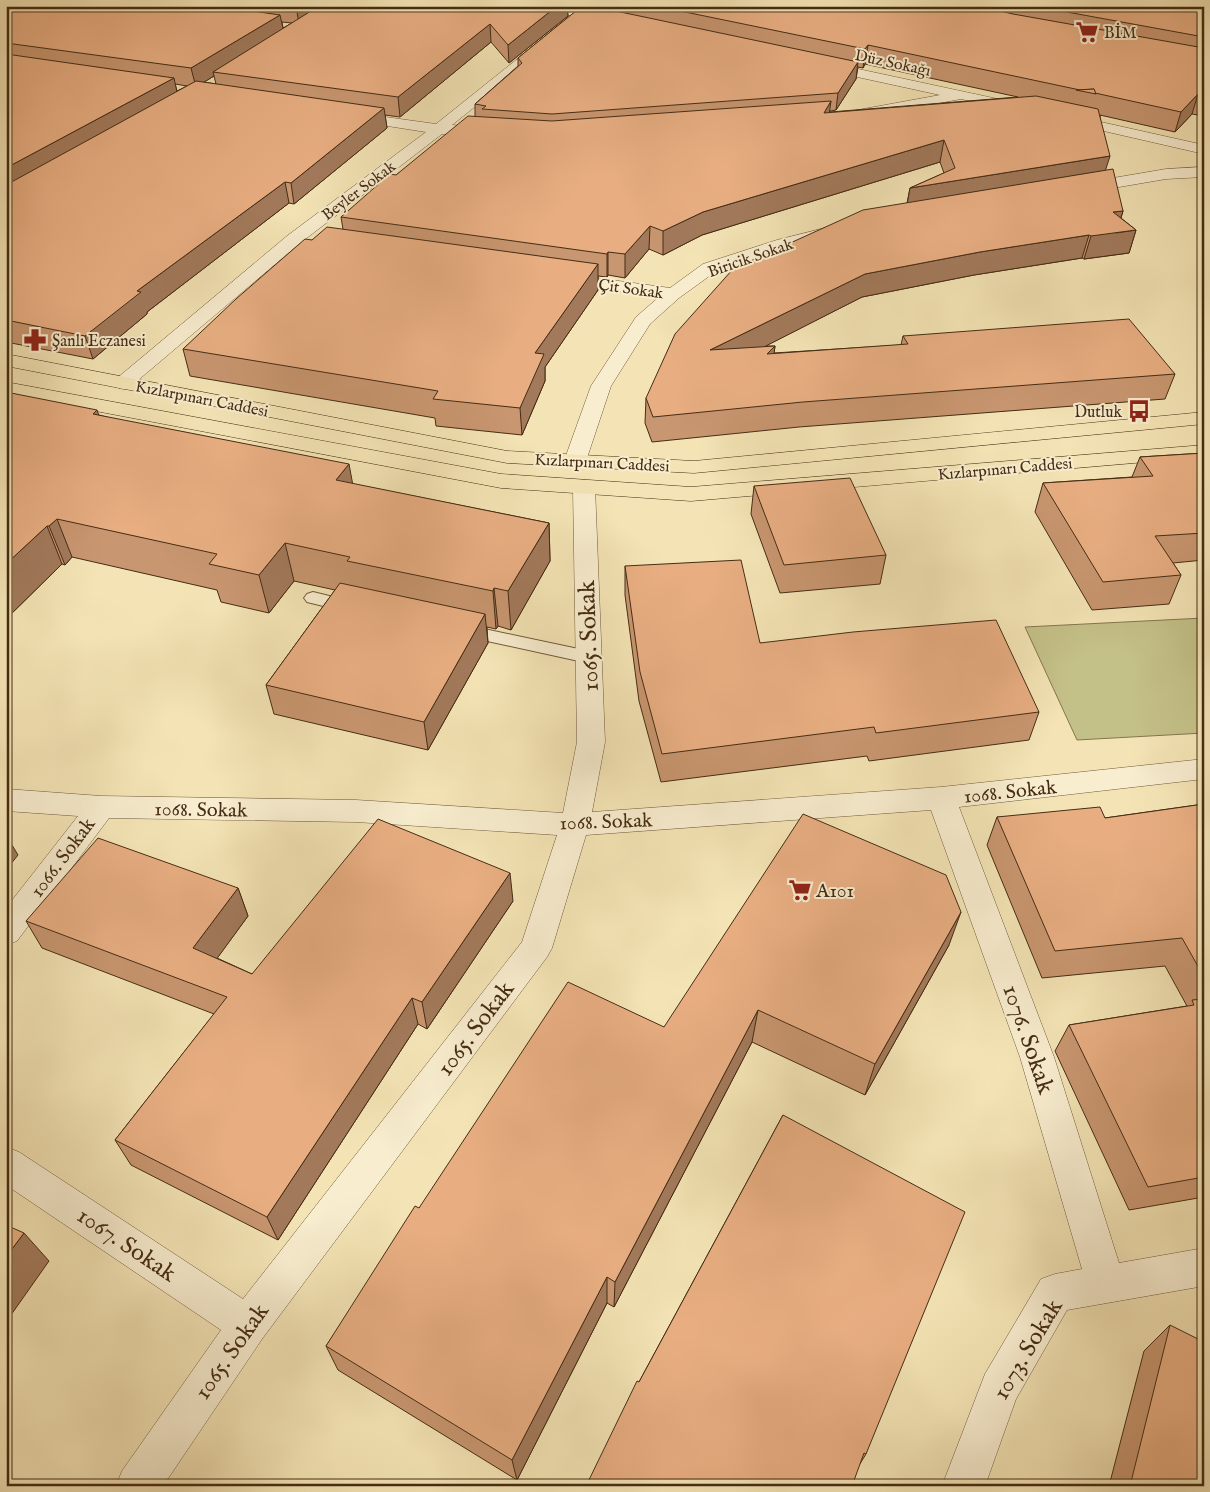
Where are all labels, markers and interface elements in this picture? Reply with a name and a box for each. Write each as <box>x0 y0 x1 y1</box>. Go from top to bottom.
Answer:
supermarket icon: BİM <box>1074 19 1100 45</box>
place label: BİM <box>1104 22 1137 44</box>
street label: Düz Sokağı <box>853 46 932 82</box>
street label: Beyler Sokak <box>318 157 400 226</box>
street label: Biricik Sokak <box>705 235 796 283</box>
street label: Çit Sokak <box>597 276 665 304</box>
pharmacy icon: Şanlı Eczanesi <box>22 327 48 353</box>
place label: Şanlı Eczanesi <box>52 332 146 352</box>
street label: Kızlarpınarı Caddesi <box>133 377 270 423</box>
bus stop icon: Dutluk <box>1126 398 1152 424</box>
place label: Dutluk <box>1074 403 1122 423</box>
street label: Kızlarpınarı Caddesi <box>534 450 670 478</box>
street label: Kızlarpınarı Caddesi <box>937 454 1073 486</box>
street label: 1065. Sokak <box>572 580 607 692</box>
street label: 1068. Sokak <box>963 775 1058 810</box>
street label: 1068. Sokak <box>154 797 248 824</box>
street label: 1068. Sokak <box>559 808 653 837</box>
street label: 1066. Sokak <box>25 813 102 903</box>
supermarket icon: A101 <box>787 877 813 903</box>
place label: A101 <box>815 879 854 904</box>
street label: 1065. Sokak <box>430 975 522 1083</box>
street label: 1076. Sokak <box>994 981 1061 1098</box>
street label: 1067. Sokak <box>70 1201 182 1290</box>
street label: 1073. Sokak <box>986 1293 1071 1406</box>
street label: 1065. Sokak <box>188 1297 277 1406</box>

